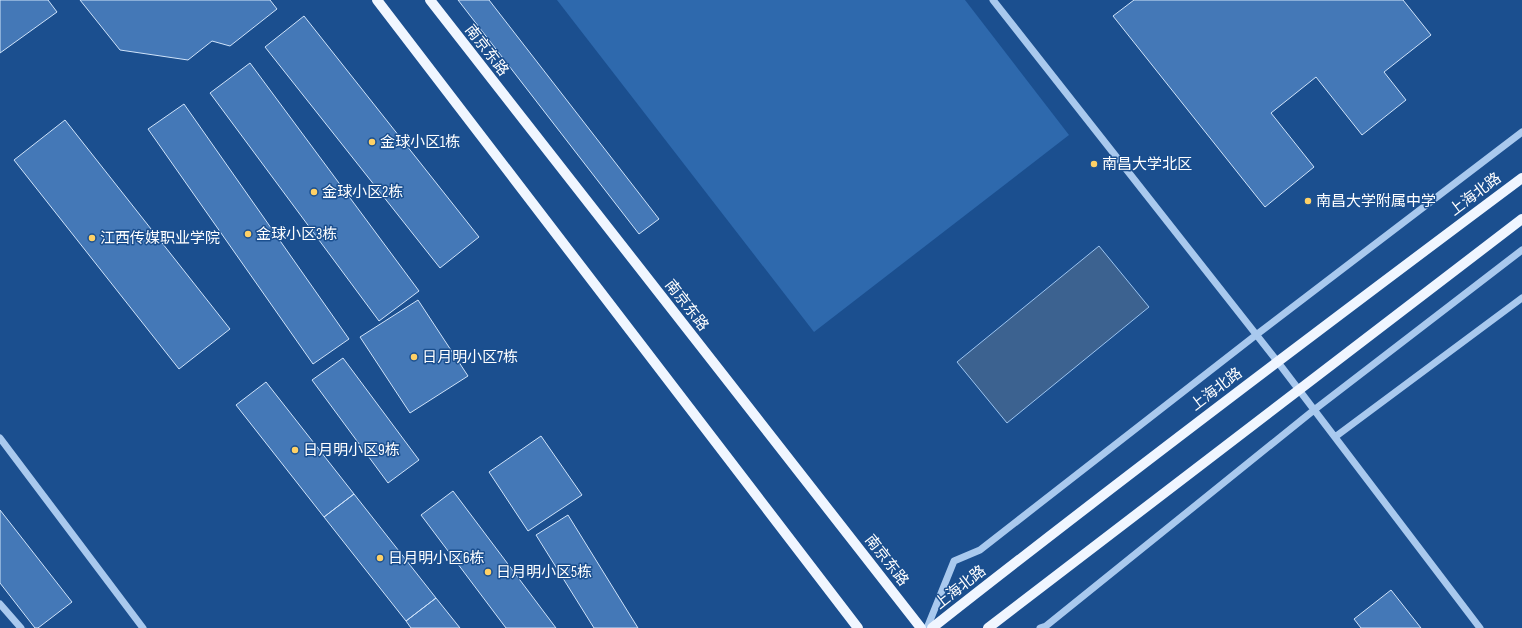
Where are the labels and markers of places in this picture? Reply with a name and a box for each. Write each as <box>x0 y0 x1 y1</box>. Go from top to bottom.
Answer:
place label: 金球小区1栋 <box>380 133 460 152</box>
marker: 金球小区1栋 <box>367 137 377 147</box>
place label: 南昌大学北区 <box>1102 155 1192 174</box>
marker: 南昌大学北区 <box>1089 159 1099 169</box>
place label: 金球小区2栋 <box>322 183 403 202</box>
marker: 金球小区2栋 <box>309 187 319 197</box>
place label: 南昌大学附属中学 <box>1316 192 1436 211</box>
marker: 南昌大学附属中学 <box>1303 196 1313 206</box>
place label: 金球小区3栋 <box>256 225 337 244</box>
place label: 江西传媒职业学院 <box>100 229 220 248</box>
marker: 金球小区3栋 <box>243 229 253 239</box>
marker: 江西传媒职业学院 <box>87 233 97 243</box>
place label: 日月明小区7栋 <box>422 348 518 367</box>
marker: 日月明小区7栋 <box>409 352 419 362</box>
place label: 日月明小区9栋 <box>303 441 400 460</box>
marker: 日月明小区9栋 <box>290 445 300 455</box>
place label: 日月明小区6栋 <box>388 549 485 568</box>
marker: 日月明小区6栋 <box>375 553 385 563</box>
place label: 日月明小区5栋 <box>496 563 592 582</box>
marker: 日月明小区5栋 <box>483 567 493 577</box>

